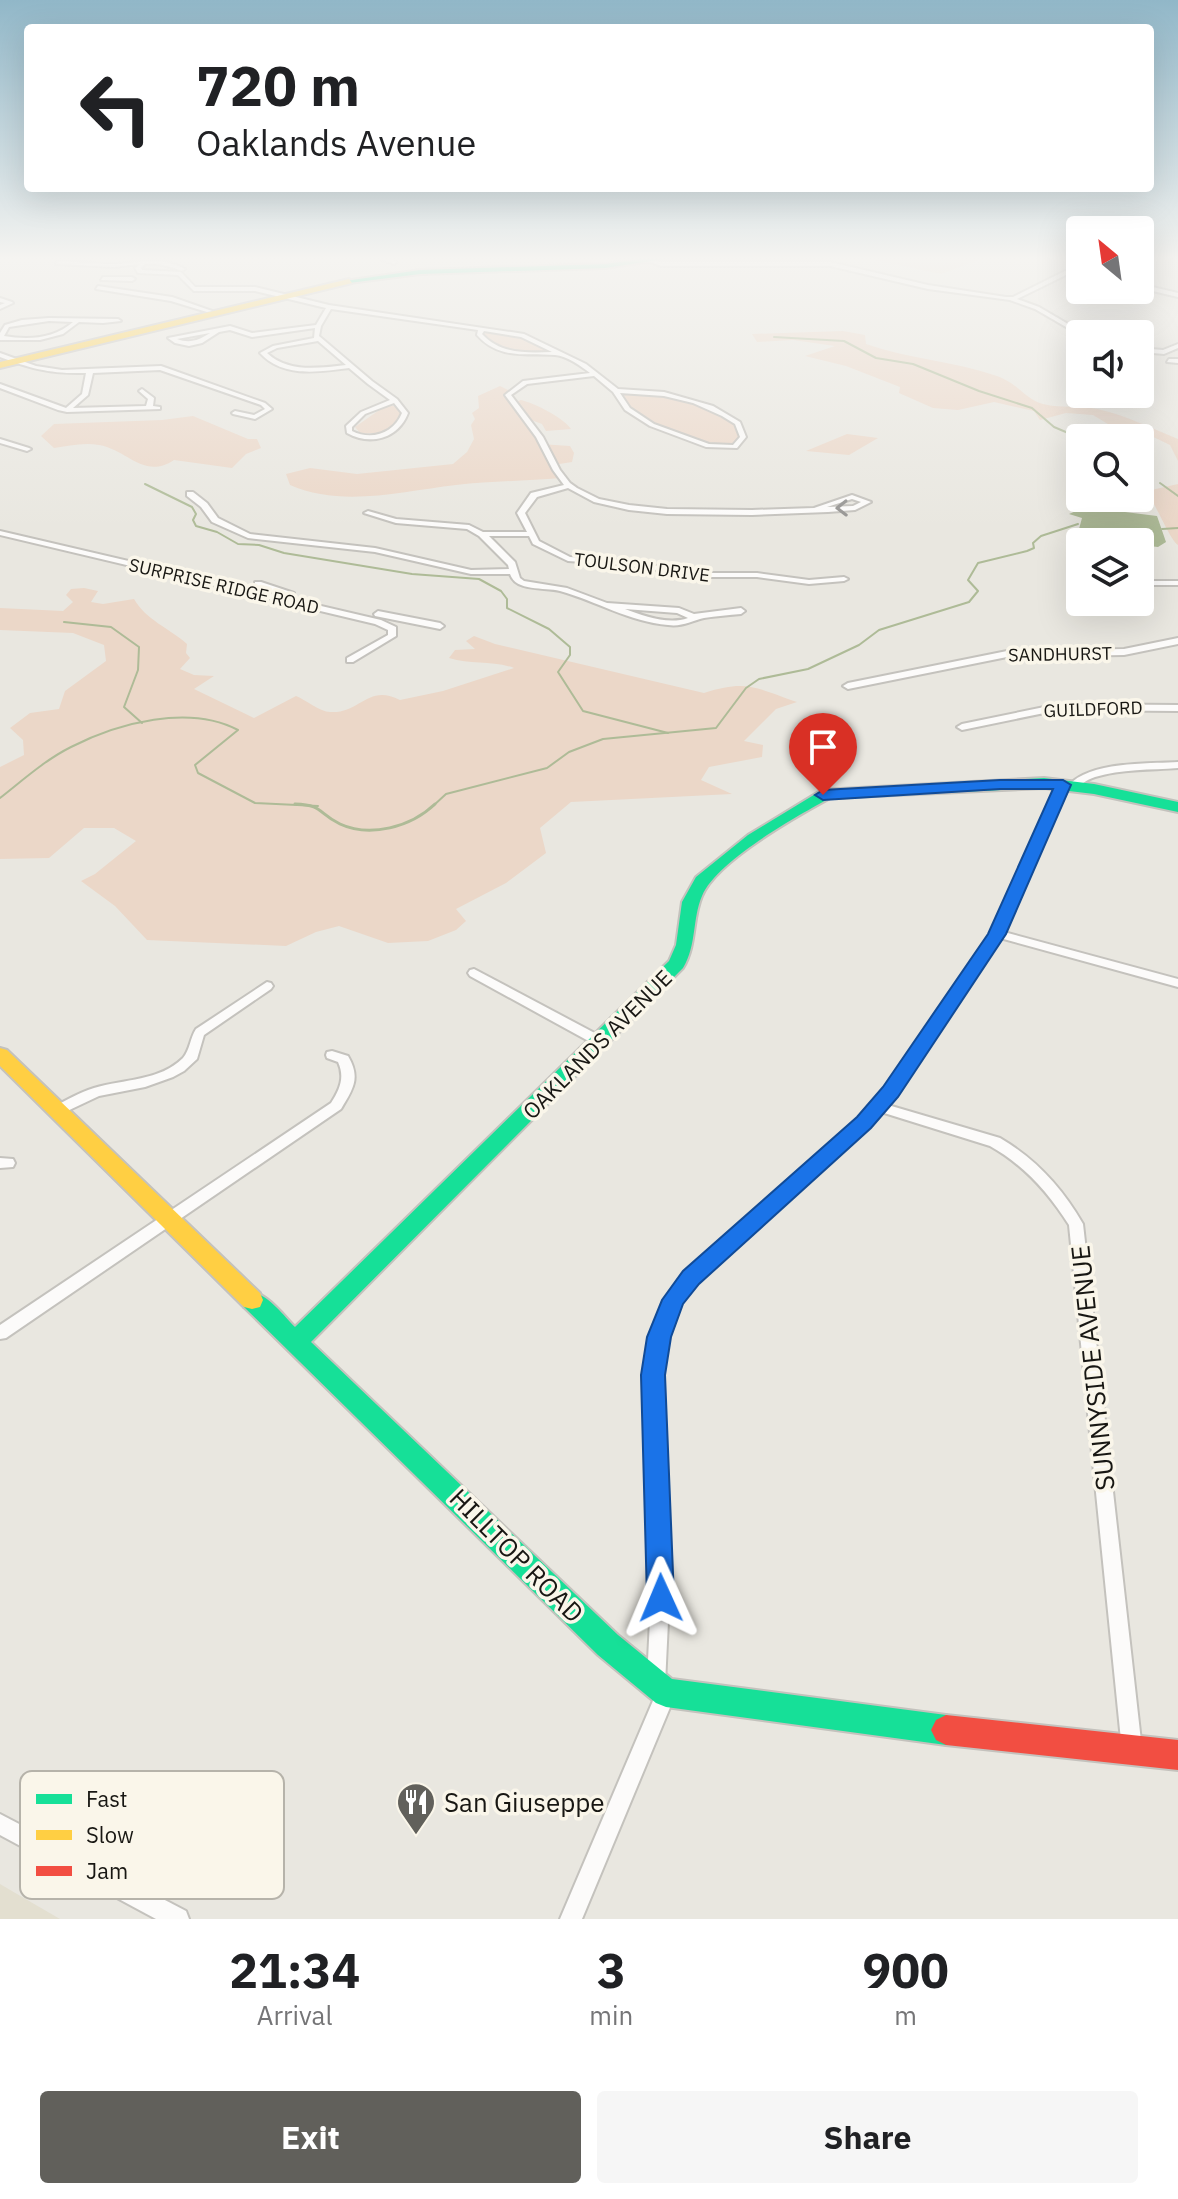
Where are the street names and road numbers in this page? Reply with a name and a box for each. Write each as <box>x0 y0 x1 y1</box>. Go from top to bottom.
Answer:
street label: TOULSON DRIVE <box>573 547 711 587</box>
street label: SURPRISE RIDGE ROAD <box>127 553 321 619</box>
street label: SANDHURST <box>1008 642 1112 666</box>
street label: GUILDFORD <box>1043 696 1143 722</box>
street label: OAKLANDS AVENUE <box>516 963 678 1125</box>
street label: SUNNYSIDE AVENUE <box>1062 1244 1122 1492</box>
street label: HILLTOP ROAD <box>443 1481 591 1629</box>

